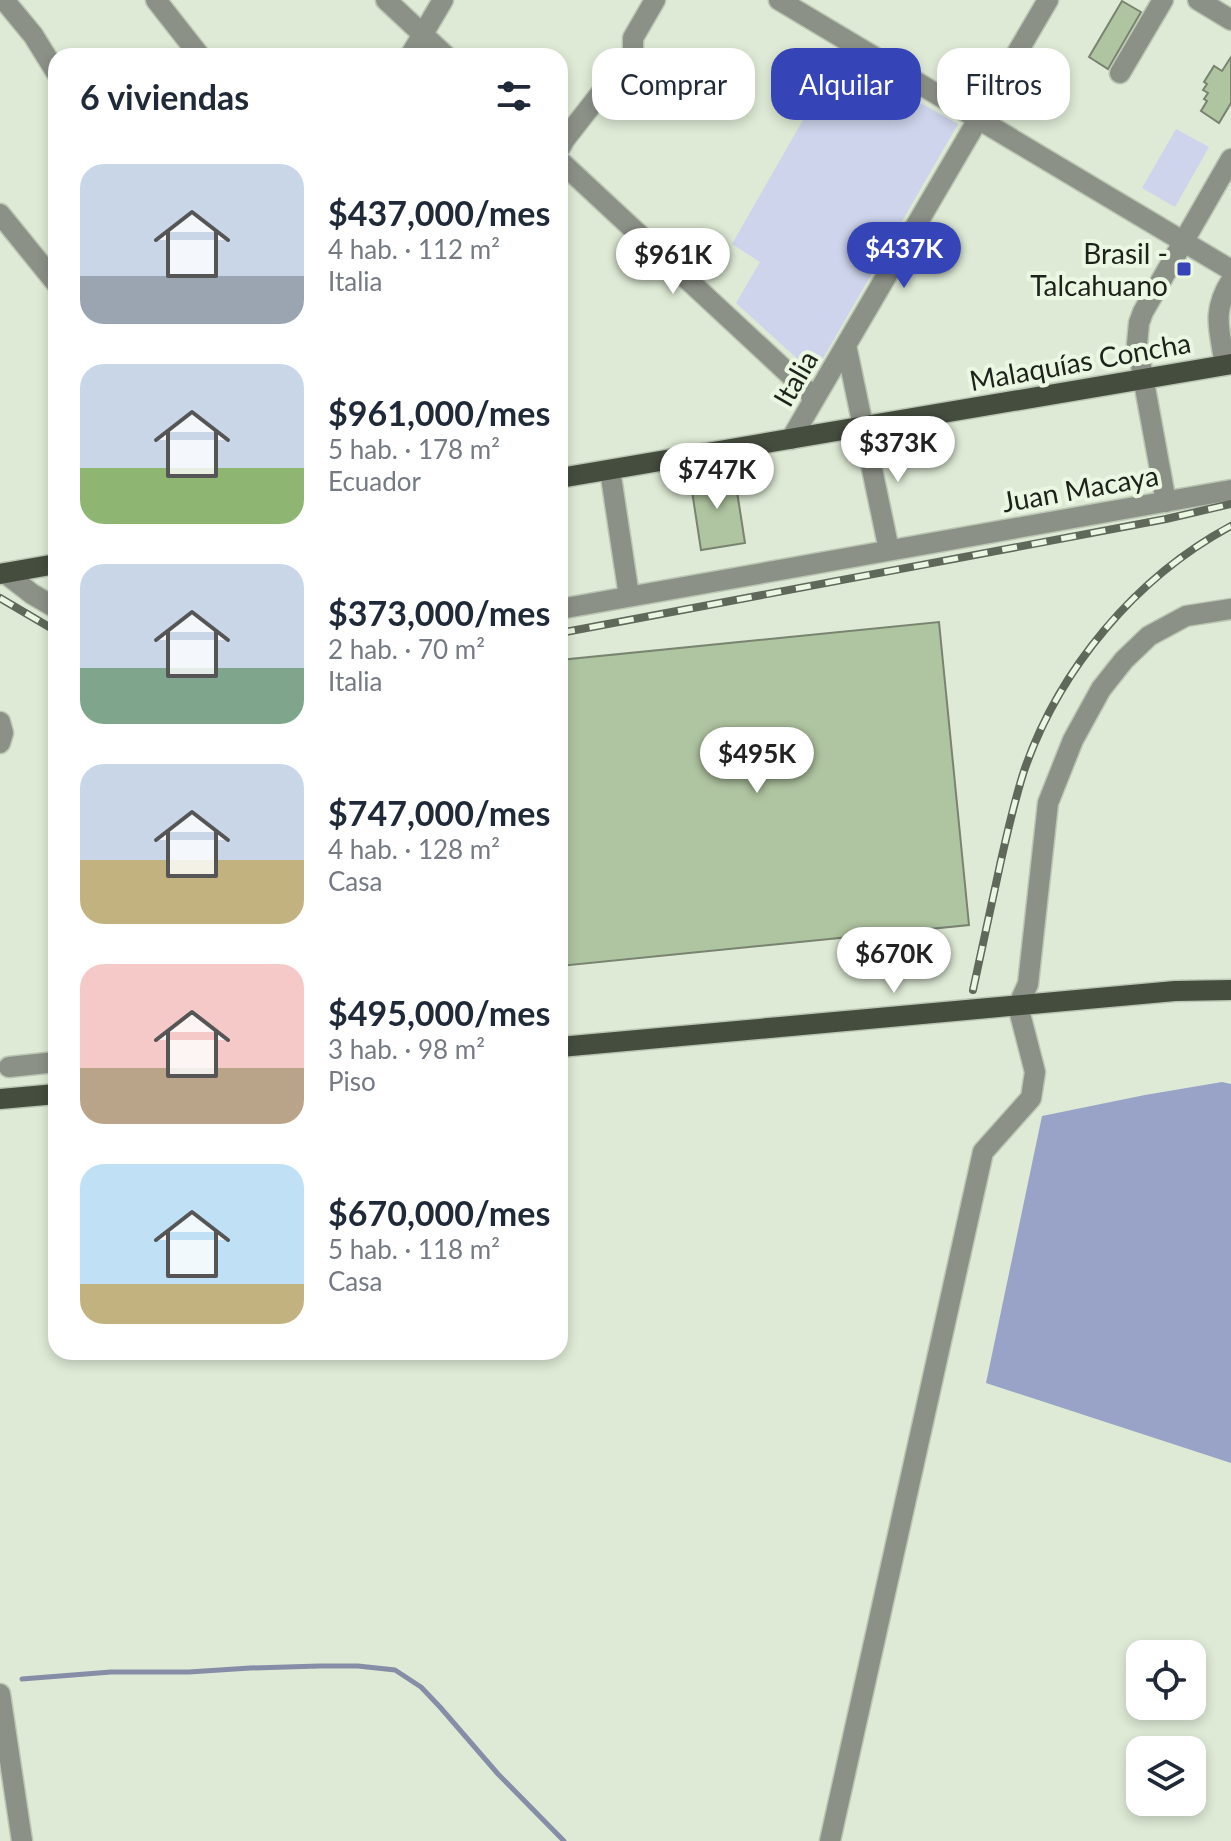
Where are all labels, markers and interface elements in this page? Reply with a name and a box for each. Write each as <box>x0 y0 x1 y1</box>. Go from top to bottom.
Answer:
chip: Comprar <box>592 48 755 120</box>
chip: Alquilar <box>771 48 921 120</box>
chip: Filtros <box>937 48 1070 120</box>
icon: filters <box>492 74 536 118</box>
text: 6 viviendas <box>80 76 249 117</box>
text: $437,000/mes <box>328 192 550 233</box>
icon: home <box>144 196 240 292</box>
pin: $437K <box>848 222 960 290</box>
pin: $961K <box>617 228 729 296</box>
text: $437K <box>865 232 943 264</box>
text: 4 hab. · 112 m² <box>328 233 500 265</box>
place label: Brasil - Talcahuano <box>1030 236 1168 302</box>
text: $961K <box>634 238 712 270</box>
marker: Brasil - Talcahuano <box>1175 260 1193 278</box>
text: Italia <box>328 265 382 297</box>
street label: Malaquías Concha <box>967 325 1193 397</box>
street label: Italia <box>766 344 824 412</box>
text: $961,000/mes <box>328 392 550 433</box>
icon: home <box>144 396 240 492</box>
pin: $373K <box>842 416 954 484</box>
text: $373K <box>859 426 937 458</box>
text: 5 hab. · 178 m² <box>328 433 500 465</box>
pin: $747K <box>661 443 773 511</box>
text: $747K <box>678 453 756 485</box>
street label: Juan Macaya <box>999 458 1161 518</box>
text: Ecuador <box>328 465 421 497</box>
text: $373,000/mes <box>328 592 550 633</box>
icon: home <box>144 596 240 692</box>
text: 2 hab. · 70 m² <box>328 633 485 665</box>
text: Italia <box>328 665 382 697</box>
pin: $495K <box>701 727 813 795</box>
text: $495K <box>718 737 796 769</box>
text: $747,000/mes <box>328 792 550 833</box>
icon: home <box>144 796 240 892</box>
text: 4 hab. · 128 m² <box>328 833 500 865</box>
text: Casa <box>328 865 382 897</box>
pin: $670K <box>838 927 950 995</box>
text: $670K <box>855 937 933 969</box>
text: $495,000/mes <box>328 992 550 1033</box>
icon: home <box>144 996 240 1092</box>
text: 3 hab. · 98 m² <box>328 1033 485 1065</box>
text: Piso <box>328 1065 376 1097</box>
text: $670,000/mes <box>328 1192 550 1233</box>
icon: home <box>144 1196 240 1292</box>
text: 5 hab. · 118 m² <box>328 1233 500 1265</box>
text: Casa <box>328 1265 382 1297</box>
map controls <box>1126 1640 1206 1816</box>
button: locate <box>1126 1640 1206 1720</box>
button: layers <box>1126 1736 1206 1816</box>

